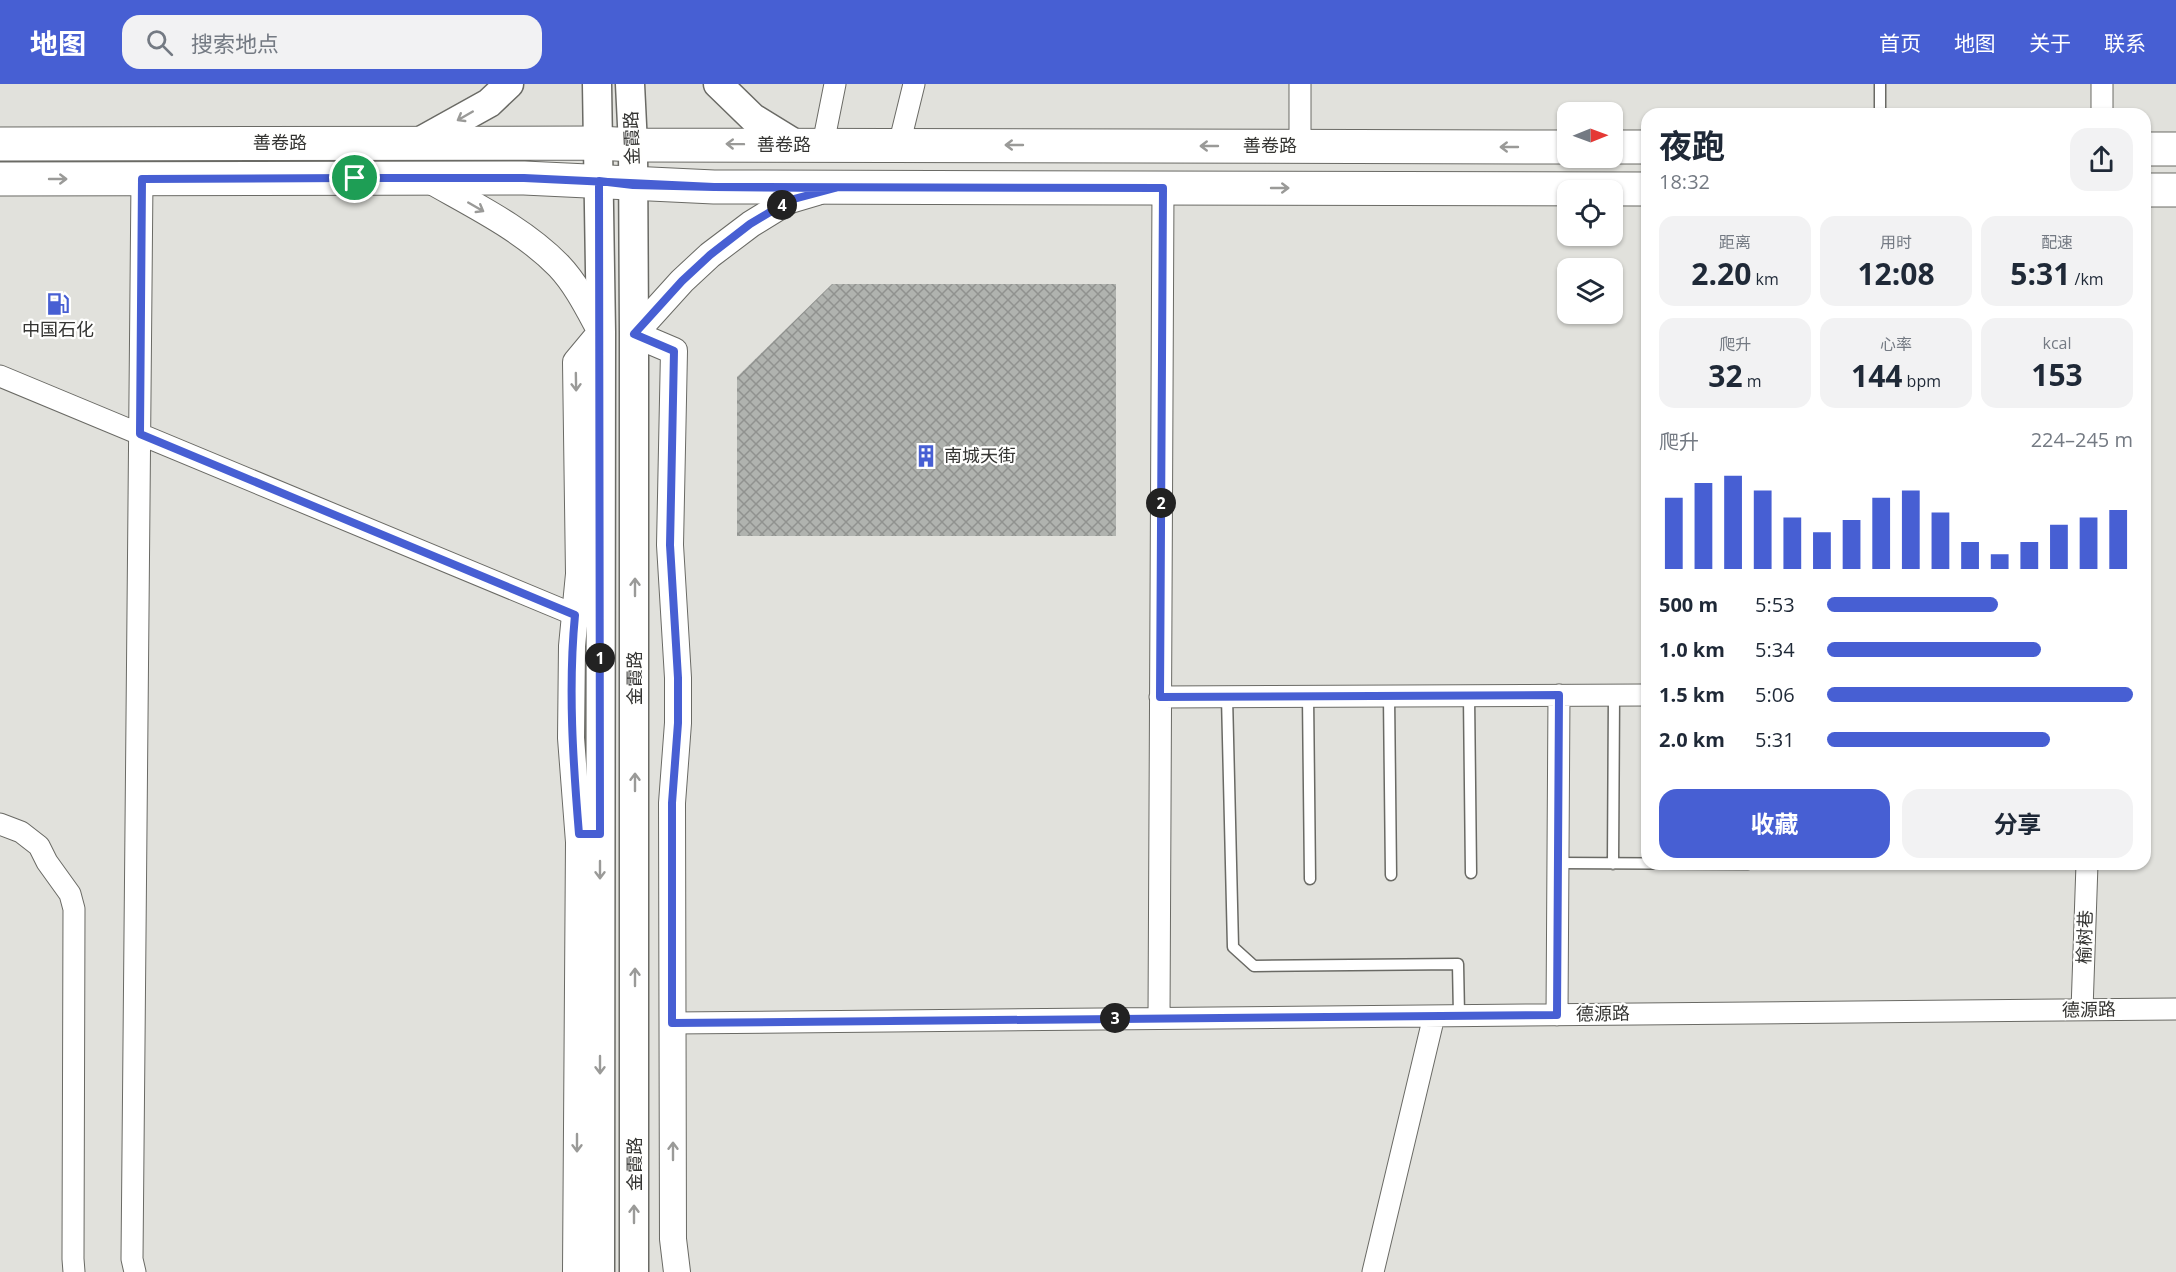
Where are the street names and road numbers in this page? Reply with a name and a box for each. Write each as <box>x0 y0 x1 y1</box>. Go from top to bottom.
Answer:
street label: 金霞路 <box>618 111 644 165</box>
street label: 善卷路 <box>253 130 307 154</box>
street label: 善卷路 <box>757 132 811 156</box>
street label: 善卷路 <box>1243 133 1297 157</box>
street label: 金霞路 <box>622 651 646 705</box>
street label: 榆树巷 <box>2071 910 2097 964</box>
street label: 德源路 <box>2062 997 2116 1021</box>
street label: 德源路 <box>1576 1001 1630 1025</box>
street label: 金霞路 <box>622 1137 646 1191</box>

